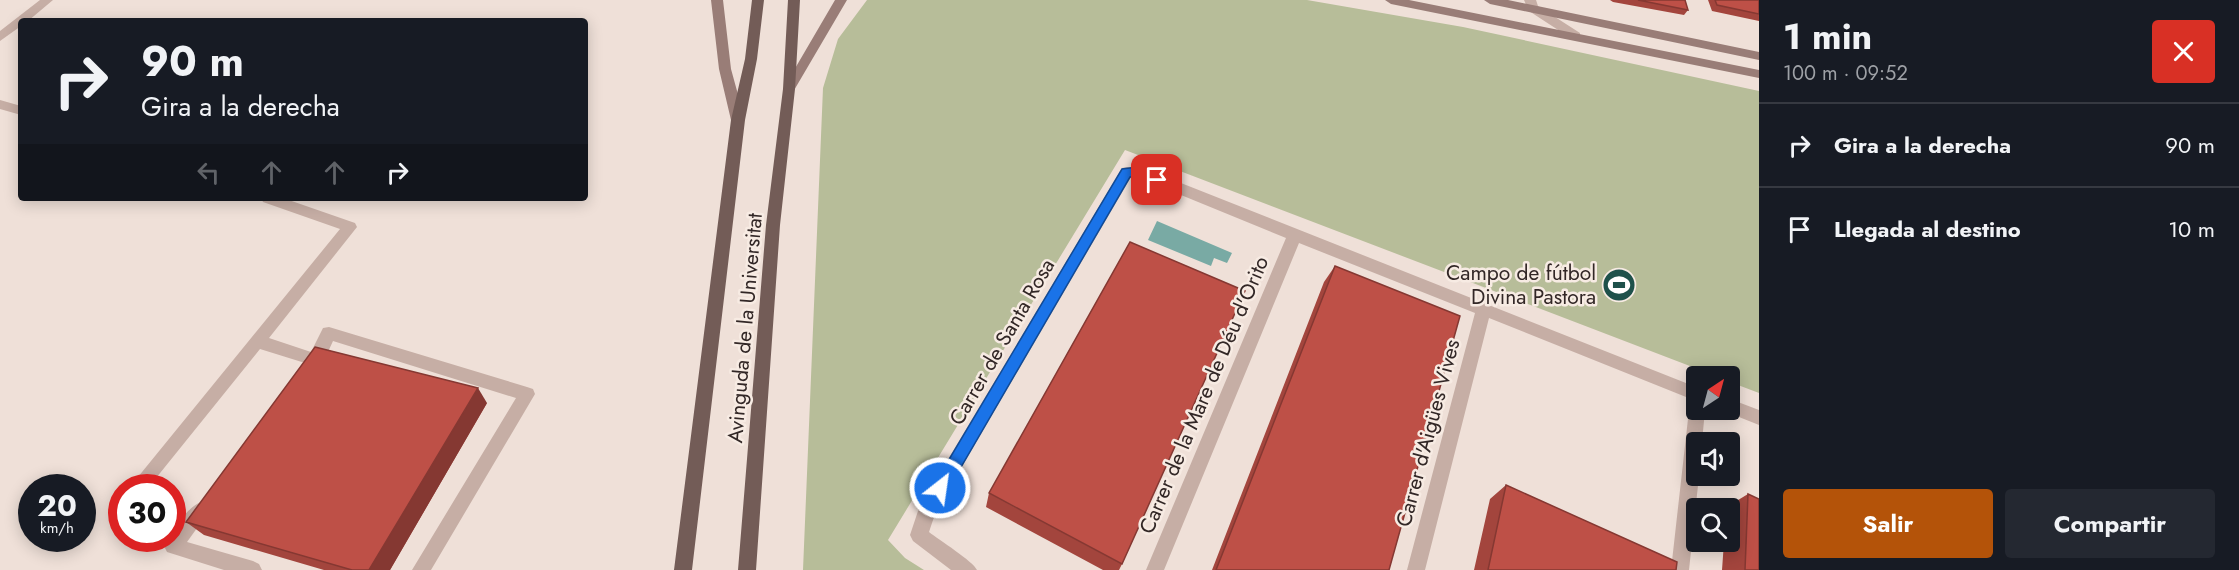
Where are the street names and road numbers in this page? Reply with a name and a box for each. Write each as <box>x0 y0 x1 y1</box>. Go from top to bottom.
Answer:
street label: Avinguda de la Universitat <box>720 212 770 444</box>
street label: Carrer de la Mare de Déu d'Orito <box>1132 252 1276 538</box>
street label: Carrer de Santa Rosa <box>942 253 1062 431</box>
street label: Carrer d'Aigües Vives <box>1389 336 1467 530</box>

